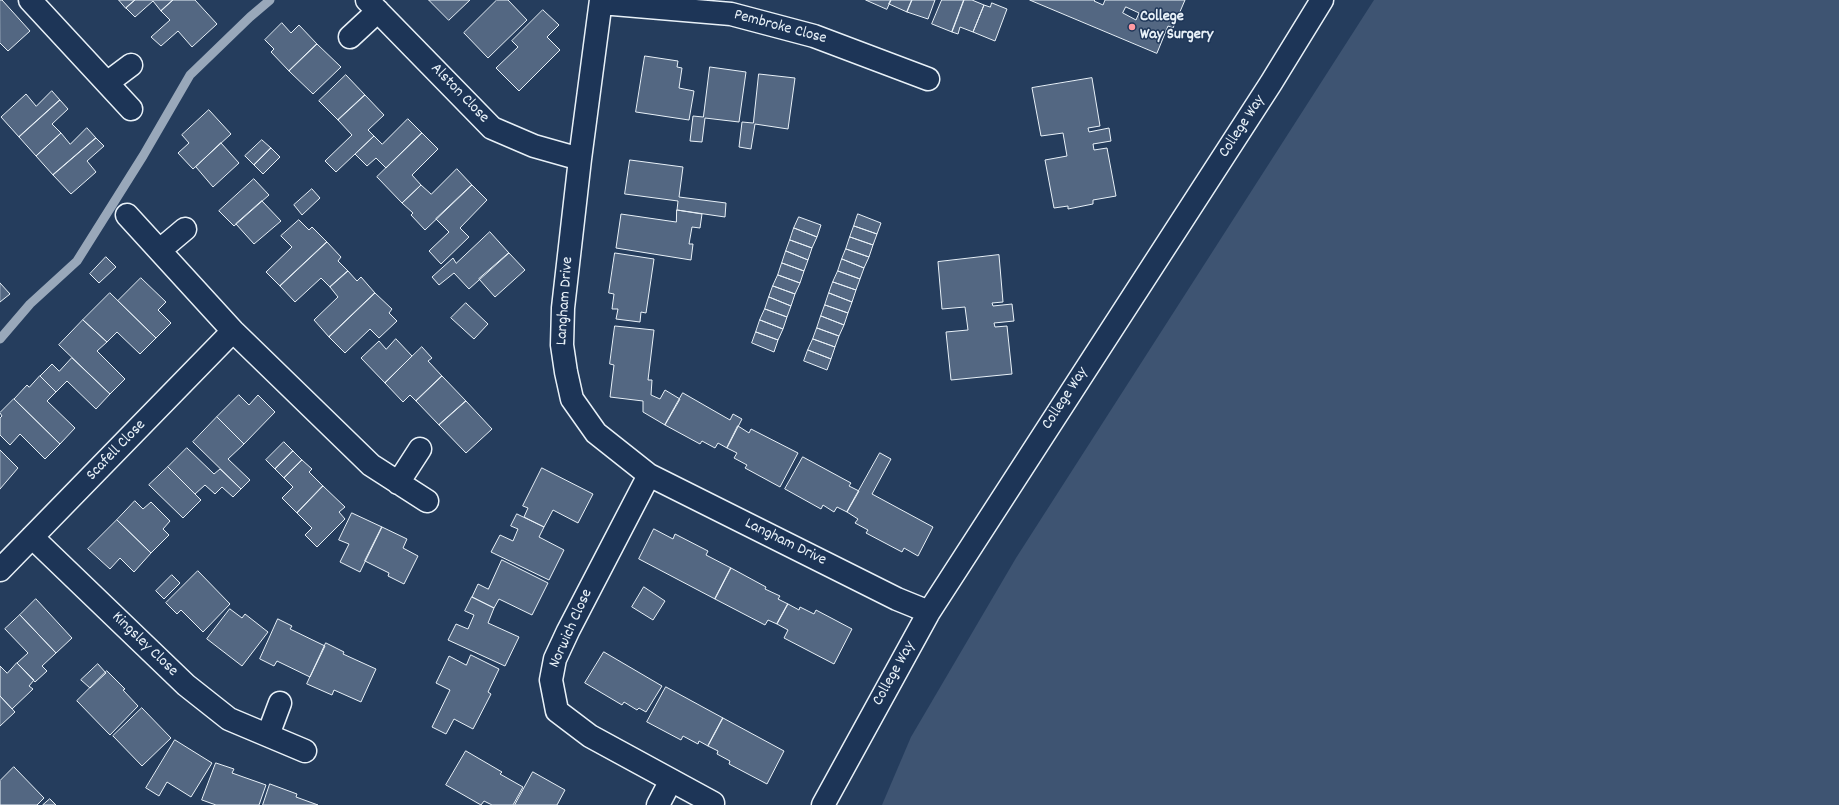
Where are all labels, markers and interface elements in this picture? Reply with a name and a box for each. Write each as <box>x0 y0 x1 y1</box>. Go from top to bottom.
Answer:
street label: Pembroke Close <box>732 6 828 50</box>
place label: College Way Surgery <box>1140 8 1213 46</box>
marker: College Way Surgery <box>1127 22 1137 32</box>
street label: Alston Close <box>426 60 492 128</box>
street label: College Way <box>1216 92 1270 162</box>
street label: Langham Drive <box>553 256 579 346</box>
street label: College Way <box>1039 364 1093 434</box>
street label: Scafell Close <box>83 416 151 486</box>
street label: Langham Drive <box>741 515 829 571</box>
street label: Norwich Close <box>546 587 598 671</box>
street label: Kingsley Close <box>107 609 181 681</box>
street label: College Way <box>869 638 921 710</box>

